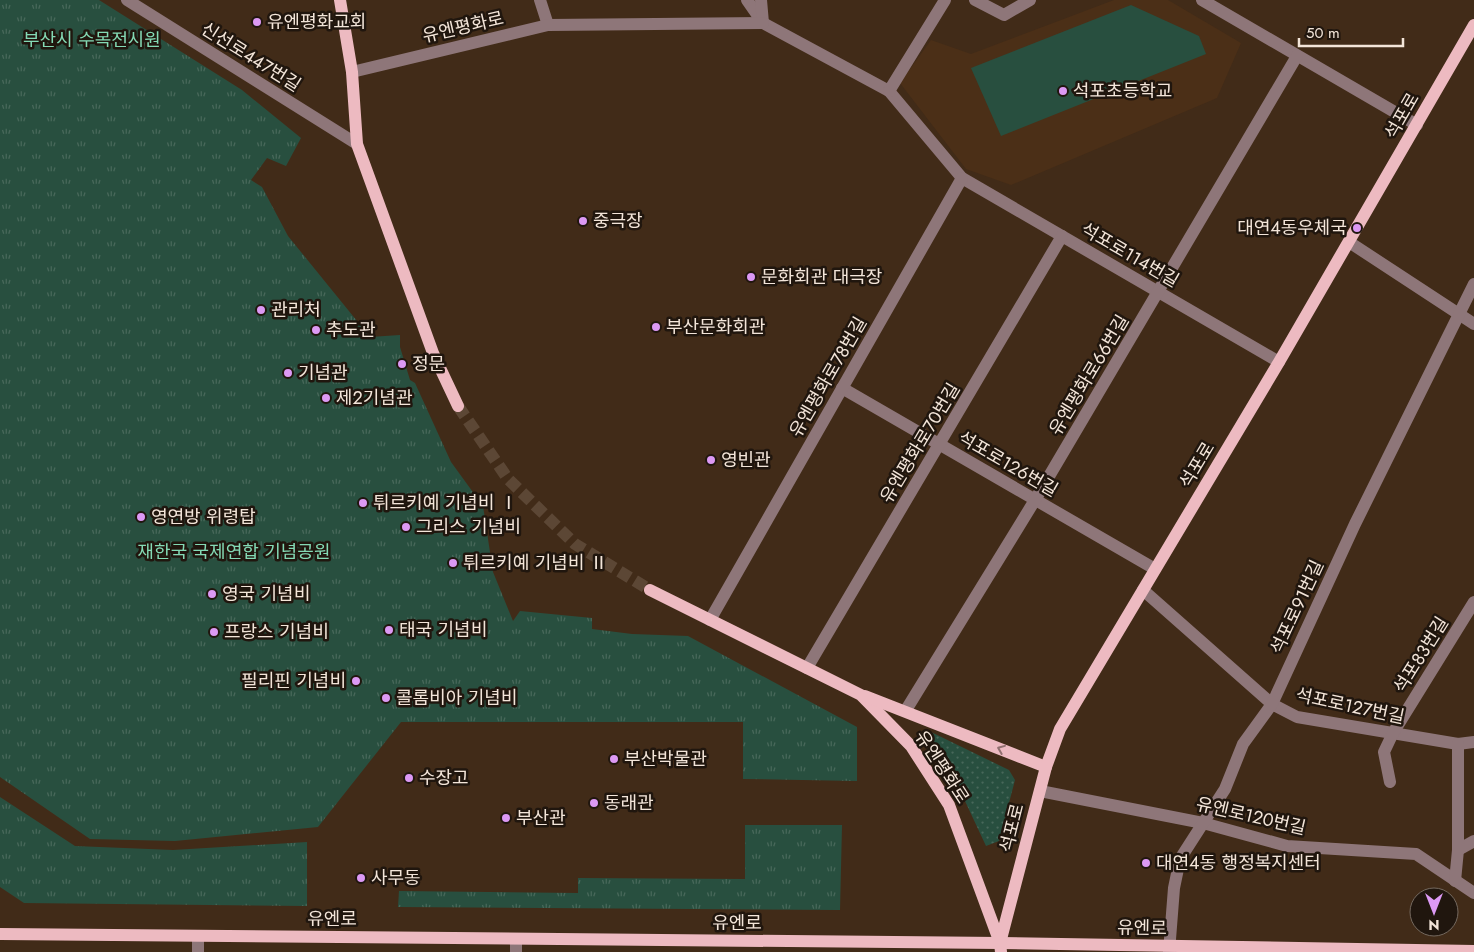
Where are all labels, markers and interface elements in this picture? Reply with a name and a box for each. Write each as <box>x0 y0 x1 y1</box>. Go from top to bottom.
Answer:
street label: 유엔평화로 <box>420 5 506 49</box>
place label: 유엔평화교회 <box>267 9 366 35</box>
scale bar <box>1299 15 1403 47</box>
street label: 신선로447번길 <box>196 16 306 98</box>
marker: 유엔평화교회 <box>251 16 263 28</box>
text: 50 m <box>1306 22 1340 44</box>
park label: 부산시 수목전시원 <box>23 27 161 53</box>
place label: 석포초등학교 <box>1073 78 1172 104</box>
marker: 석포초등학교 <box>1057 85 1069 97</box>
street label: 석포로 <box>1378 88 1426 144</box>
place label: 중극장 <box>593 208 643 234</box>
marker: 중극장 <box>577 215 589 227</box>
place label: 대연4동우체국 <box>1237 215 1347 241</box>
street label: 석포로114번길 <box>1076 216 1184 294</box>
marker: 대연4동우체국 <box>1351 222 1363 234</box>
place label: 문화회관 대극장 <box>761 264 882 290</box>
marker: 문화회관 대극장 <box>745 271 757 283</box>
place label: 관리처 <box>271 297 321 323</box>
marker: 관리처 <box>255 304 267 316</box>
street label: 유엔평화로66번길 <box>1043 310 1135 440</box>
street label: 유엔평화로78번길 <box>783 312 873 442</box>
place label: 부산문화회관 <box>666 314 766 340</box>
place label: 추도관 <box>326 317 376 343</box>
marker: 부산문화회관 <box>650 321 662 333</box>
marker: 추도관 <box>310 324 322 336</box>
place label: 정문 <box>412 351 445 377</box>
marker: 정문 <box>396 358 408 370</box>
place label: 기념관 <box>298 360 348 386</box>
marker: 기념관 <box>282 367 294 379</box>
street label: 유엔평화로70번길 <box>874 378 966 508</box>
place label: 제2기념관 <box>336 385 413 411</box>
marker: 제2기념관 <box>320 392 332 404</box>
street label: 석포로126번길 <box>953 425 1063 503</box>
street label: 석포로 <box>1173 437 1221 493</box>
place label: 영빈관 <box>721 447 771 473</box>
marker: 영빈관 <box>705 454 717 466</box>
place label: 튀르키예 기념비 Ⅰ <box>373 490 518 516</box>
marker: 튀르키예 기념비 Ⅰ <box>357 497 369 509</box>
place label: 영연방 위령탑 <box>151 504 256 530</box>
marker: 영연방 위령탑 <box>135 511 147 523</box>
place label: 그리스 기념비 <box>416 514 521 540</box>
marker: 그리스 기념비 <box>400 521 412 533</box>
park label: 재한국 국제연합 기념공원 <box>138 539 330 565</box>
place label: 튀르키예 기념비 Ⅱ <box>463 550 608 576</box>
street label: 석포로91번길 <box>1264 556 1330 658</box>
marker: 튀르키예 기념비 Ⅱ <box>447 557 459 569</box>
place label: 영국 기념비 <box>222 581 310 607</box>
marker: 영국 기념비 <box>206 588 218 600</box>
street label: 석포83번길 <box>1387 612 1455 698</box>
place label: 태국 기념비 <box>399 617 487 643</box>
place label: 프랑스 기념비 <box>224 619 329 645</box>
marker: 태국 기념비 <box>383 624 395 636</box>
marker: 프랑스 기념비 <box>208 626 220 638</box>
place label: 필리핀 기념비 <box>241 668 346 694</box>
marker: 필리핀 기념비 <box>350 675 362 687</box>
street label: 석포로127번길 <box>1293 682 1407 730</box>
place label: 콜롬비아 기념비 <box>396 685 517 711</box>
marker: 콜롬비아 기념비 <box>380 692 392 704</box>
street label: 유엔평화로 <box>909 725 975 809</box>
one-way arrow <box>997 744 1006 755</box>
place label: 부산박물관 <box>624 746 707 772</box>
marker: 부산박물관 <box>608 753 620 765</box>
place label: 수장고 <box>419 765 469 791</box>
marker: 수장고 <box>403 772 415 784</box>
place label: 동래관 <box>604 790 654 816</box>
street label: 유엔로120번길 <box>1194 791 1308 841</box>
marker: 동래관 <box>588 797 600 809</box>
street label: 석포로 <box>993 801 1031 855</box>
place label: 부산관 <box>516 805 566 831</box>
marker: 부산관 <box>500 812 512 824</box>
place label: 대연4동 행정복지센터 <box>1156 850 1321 876</box>
marker: 대연4동 행정복지센터 <box>1140 857 1152 869</box>
place label: 사무동 <box>371 865 421 891</box>
marker: 사무동 <box>355 872 367 884</box>
north arrow <box>1409 887 1459 937</box>
street label: 유엔로 <box>307 906 357 932</box>
street label: 유엔로 <box>712 910 762 936</box>
street label: 유엔로 <box>1117 915 1167 941</box>
text: N <box>1428 915 1440 935</box>

